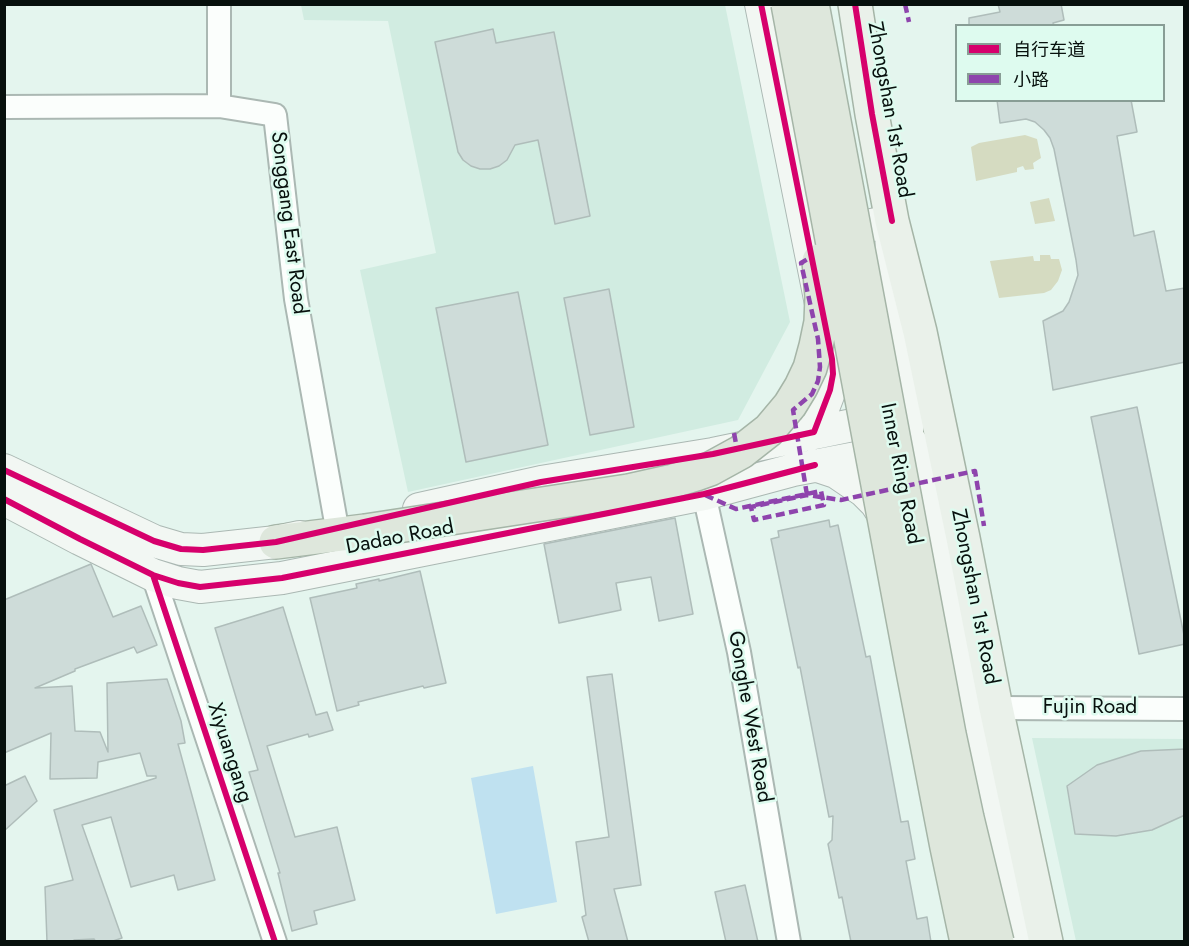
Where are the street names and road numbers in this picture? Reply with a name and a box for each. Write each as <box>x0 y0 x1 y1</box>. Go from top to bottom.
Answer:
street label: Zhongshan 1st Road <box>861 20 917 200</box>
street label: Songgang East Road <box>264 130 312 316</box>
street label: Inner Ring Road <box>874 401 926 547</box>
street label: Zhongshan 1st Road <box>945 507 1003 687</box>
street label: Dadao Road <box>344 515 456 561</box>
street label: Gonghe West Road <box>721 629 777 805</box>
street label: Fujin Road <box>1043 695 1137 721</box>
street label: Xiyuangang <box>201 700 257 806</box>

